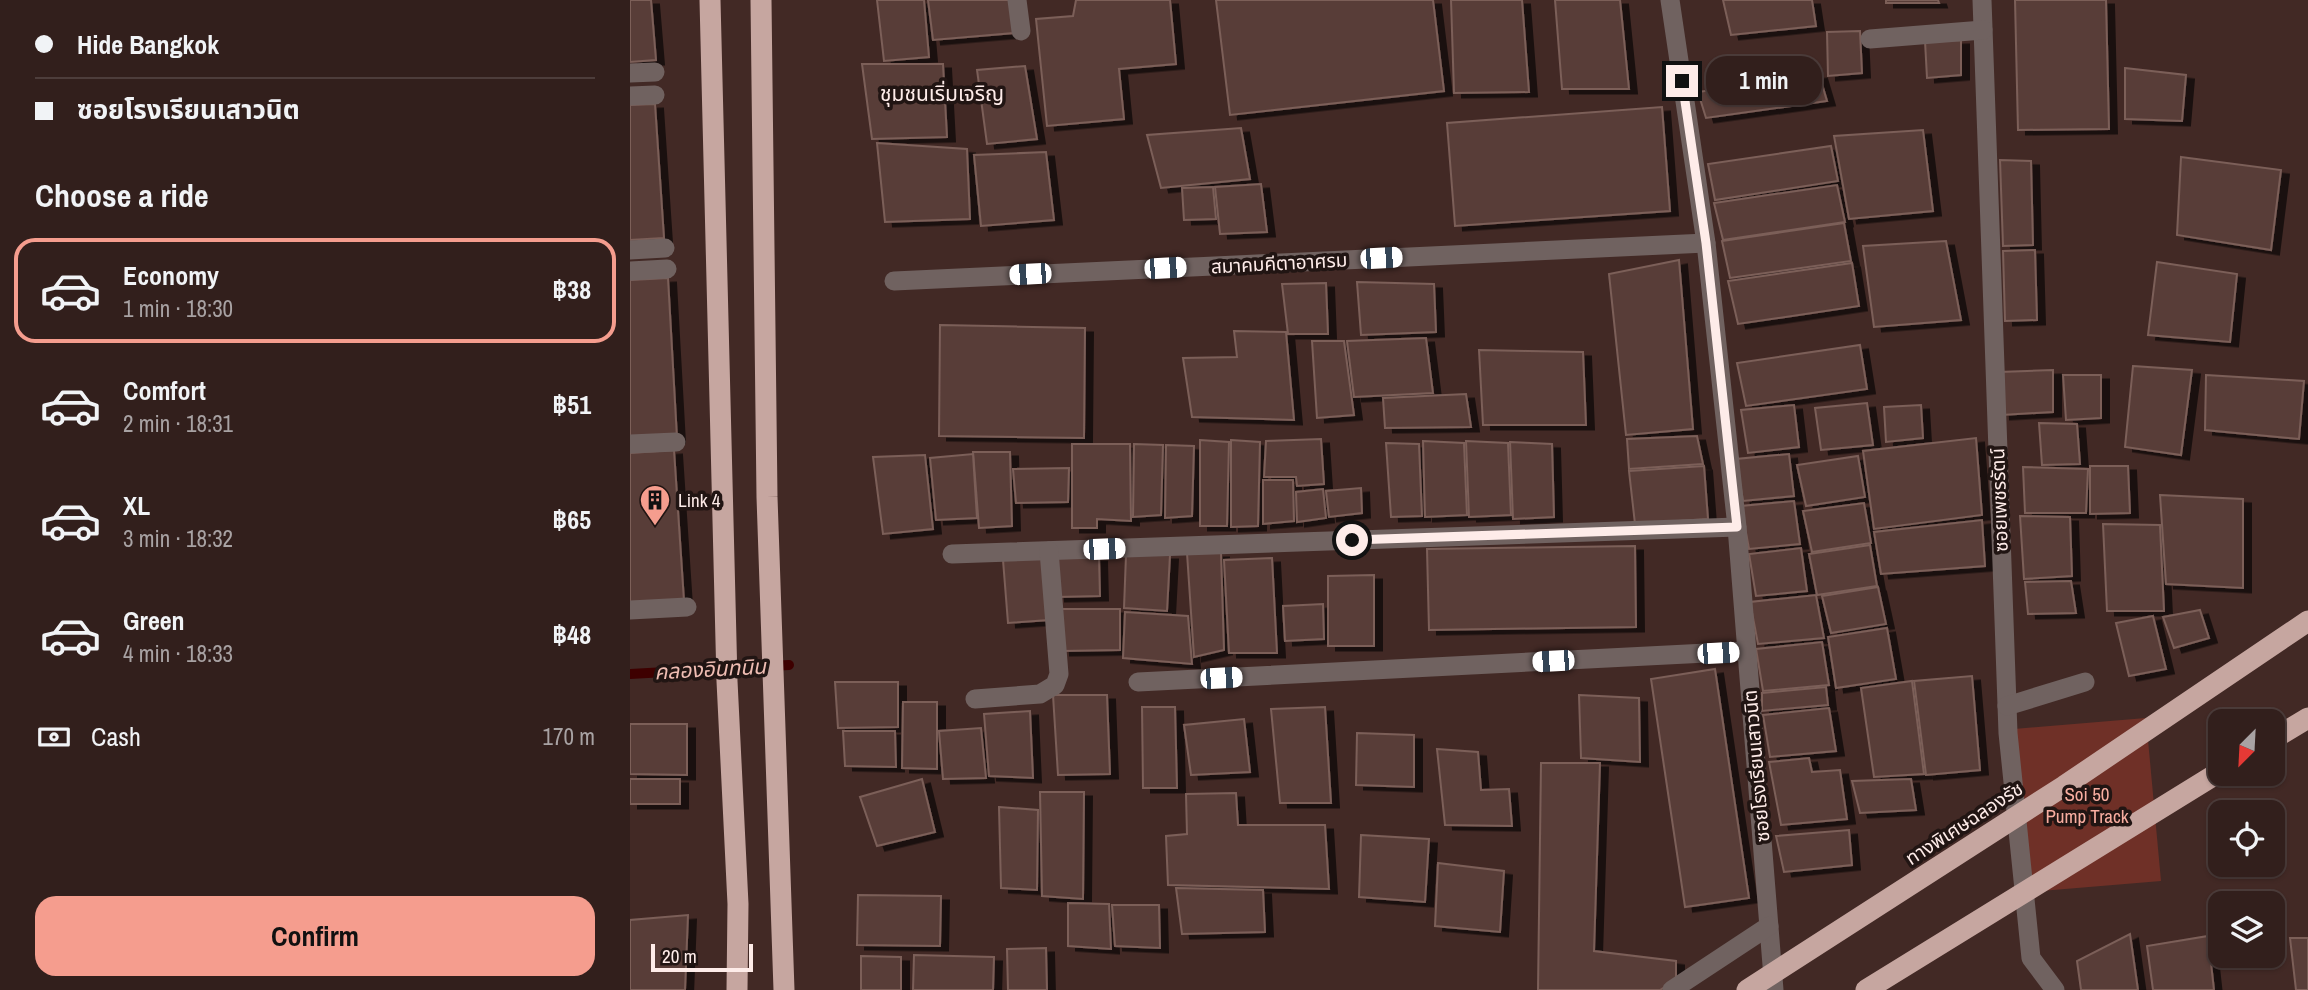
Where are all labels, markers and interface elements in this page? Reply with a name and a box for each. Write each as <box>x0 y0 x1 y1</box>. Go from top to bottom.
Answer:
text: Hide Bangkok <box>77 27 219 62</box>
callout: 1 min <box>1706 56 1822 106</box>
route end <box>1666 65 1698 97</box>
text: 1 min <box>1739 65 1789 96</box>
district label: ชุมชนเริ่มเจริญ <box>880 79 1004 108</box>
text: ซอยโรงเรียนเสาวนิต <box>77 92 300 127</box>
text: Choose a ride <box>35 174 209 217</box>
street label: สมาคมคีตาอาศรม <box>1210 246 1348 280</box>
car <box>1360 246 1403 270</box>
car <box>1144 256 1187 280</box>
text: Economy <box>123 258 219 293</box>
icon: car <box>39 259 102 322</box>
car <box>1009 262 1052 286</box>
text: ฿38 <box>552 272 591 307</box>
text: 1 min · 18:30 <box>123 293 233 324</box>
text: Comfort <box>123 373 206 408</box>
icon: car <box>39 374 102 437</box>
text: ฿51 <box>552 387 591 422</box>
text: 2 min · 18:31 <box>123 408 233 439</box>
street label: ซอยเพชรรัตน์ <box>1984 448 2014 552</box>
building icon: Link 4 <box>638 483 672 527</box>
place label: Link 4 <box>678 487 721 513</box>
text: XL <box>123 488 150 523</box>
icon: car <box>39 489 102 552</box>
text: ฿65 <box>552 502 591 537</box>
text: 3 min · 18:32 <box>123 523 233 554</box>
route start <box>1336 524 1368 556</box>
car <box>1083 538 1126 560</box>
text: Green <box>123 603 185 638</box>
icon: car <box>39 604 102 667</box>
text: ฿48 <box>552 617 591 652</box>
text: 4 min · 18:33 <box>123 638 233 669</box>
car <box>1697 641 1740 665</box>
car <box>1532 649 1575 673</box>
water label: คลองอินทนิน <box>653 652 768 686</box>
car <box>1200 666 1243 690</box>
street label: ซอยโรงเรียนเสาวนิต <box>1736 689 1776 843</box>
north arrow <box>2208 709 2286 786</box>
map controls <box>2208 709 2285 968</box>
icon: cash <box>35 718 73 756</box>
text: Cash <box>91 719 141 754</box>
text: 170 m <box>543 721 595 752</box>
street label: ทางพิเศษฉลองรัช <box>1900 775 2028 871</box>
park label: Soi 50 Pump Track <box>2045 781 2129 829</box>
button: locate <box>2208 800 2285 877</box>
button: layers <box>2208 891 2285 968</box>
button: Confirm <box>35 896 595 976</box>
scale bar <box>651 941 752 973</box>
text: 20 m <box>662 943 697 969</box>

